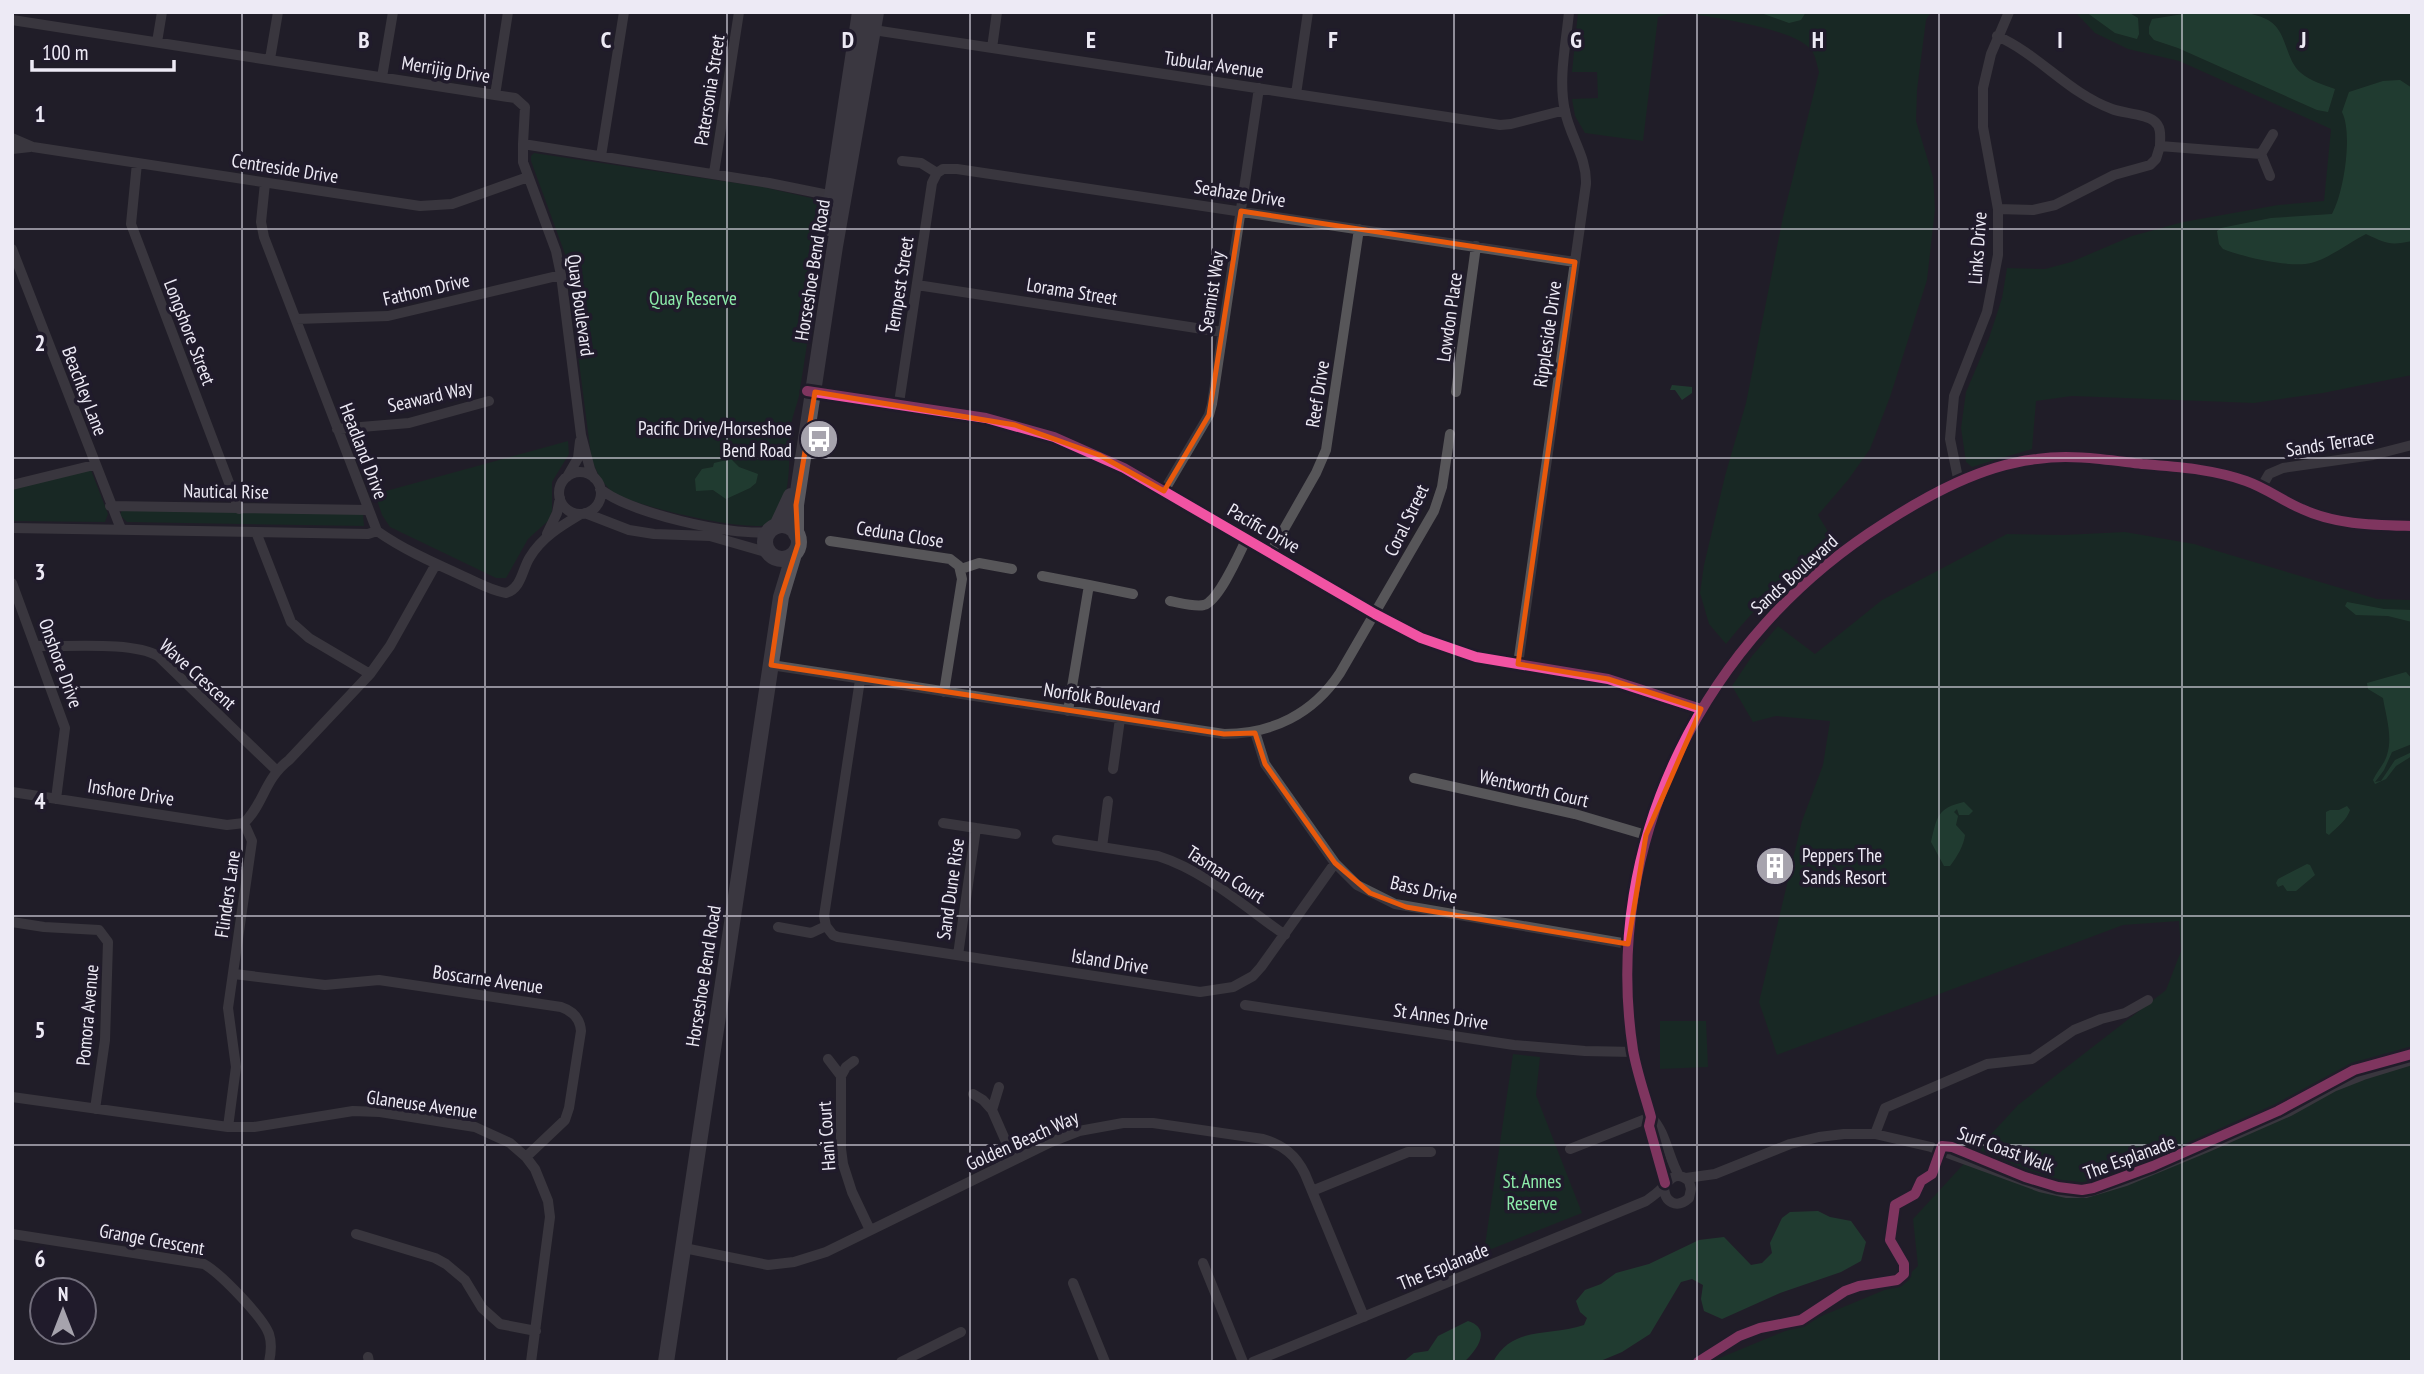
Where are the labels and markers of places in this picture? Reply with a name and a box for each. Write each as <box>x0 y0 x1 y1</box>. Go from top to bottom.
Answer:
place label: Pacific Drive/Horseshoe Bend Road <box>638 416 792 462</box>
bus stop icon: Pacific Drive/Horseshoe Bend Road <box>798 418 840 460</box>
place label: Peppers The Sands Resort <box>1802 843 1887 889</box>
building icon: Peppers The Sands Resort <box>1754 845 1796 887</box>

